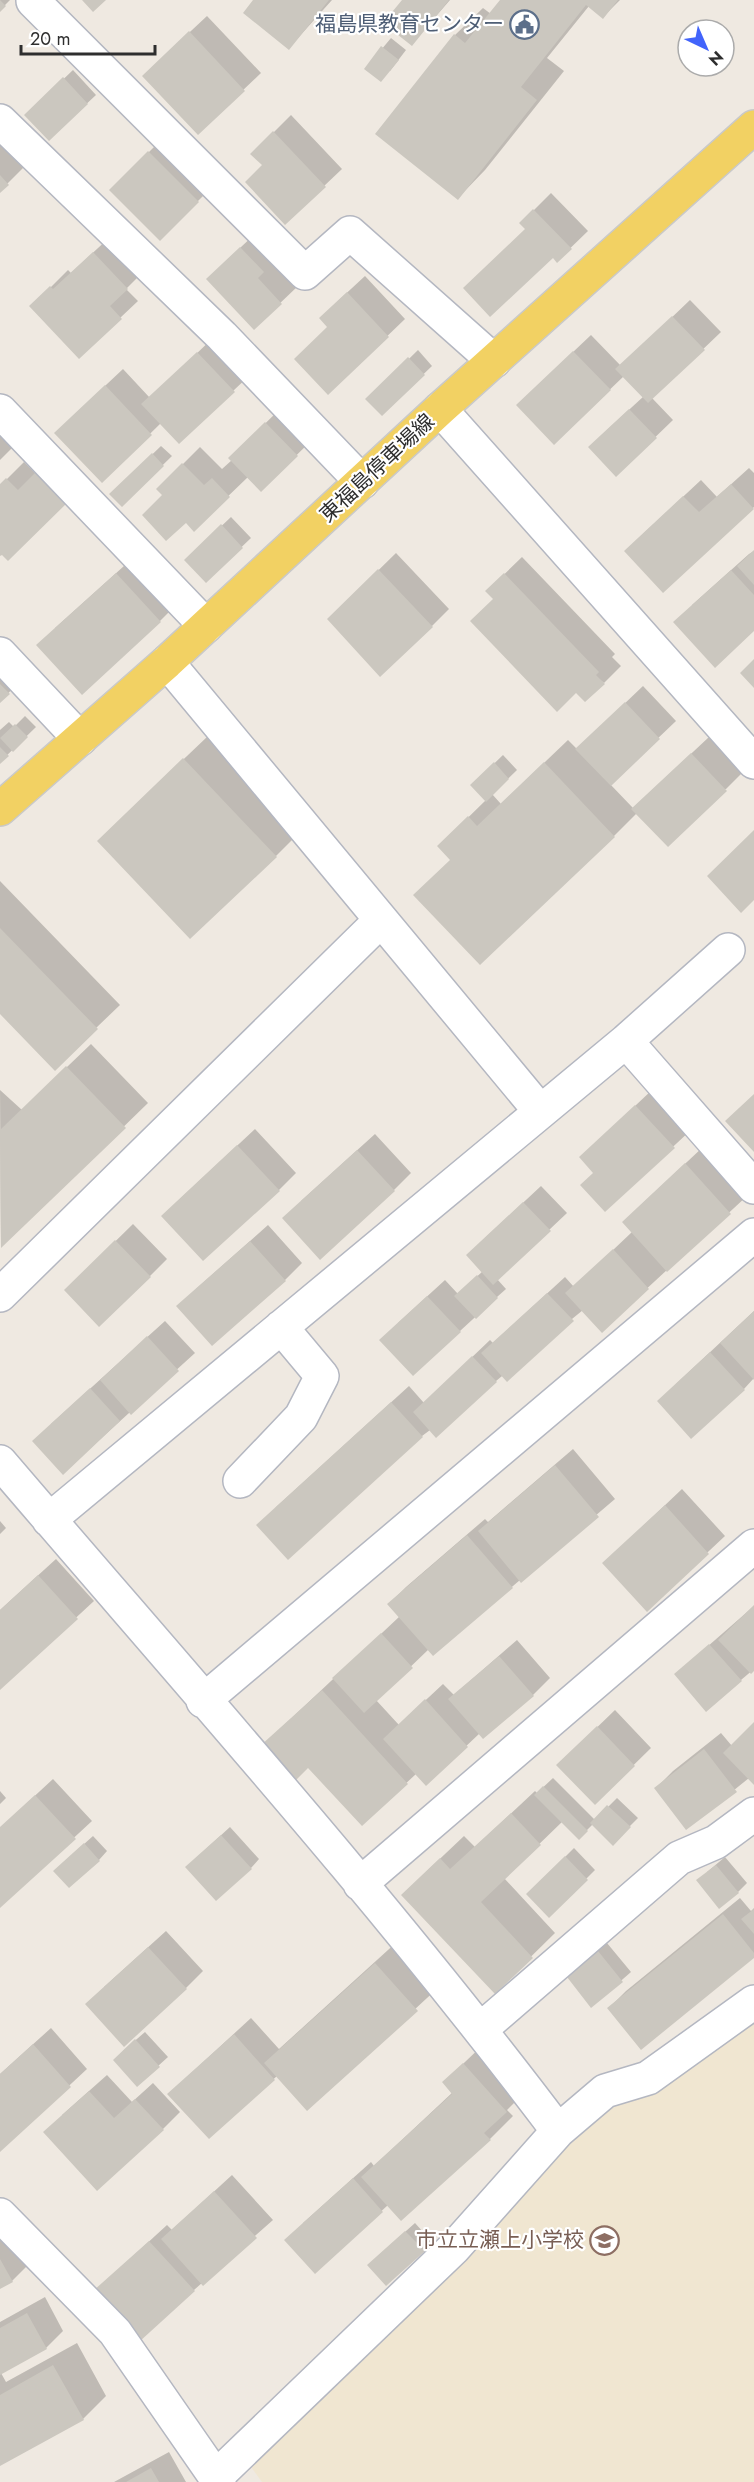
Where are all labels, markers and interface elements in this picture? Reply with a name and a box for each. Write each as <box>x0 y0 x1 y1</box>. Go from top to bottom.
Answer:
public building icon: 福島県教育センター <box>509 8 541 40</box>
place label: 福島県教育センター <box>315 9 504 39</box>
scale bar <box>21 18 154 56</box>
north arrow <box>676 18 736 78</box>
text: 20 m <box>30 26 70 52</box>
text: N <box>704 46 729 71</box>
street label: 東福島停車場線 <box>313 407 441 529</box>
school or university icon: 市立立瀬上小学校 <box>589 2224 621 2256</box>
place label: 市立立瀬上小学校 <box>416 2225 584 2255</box>

